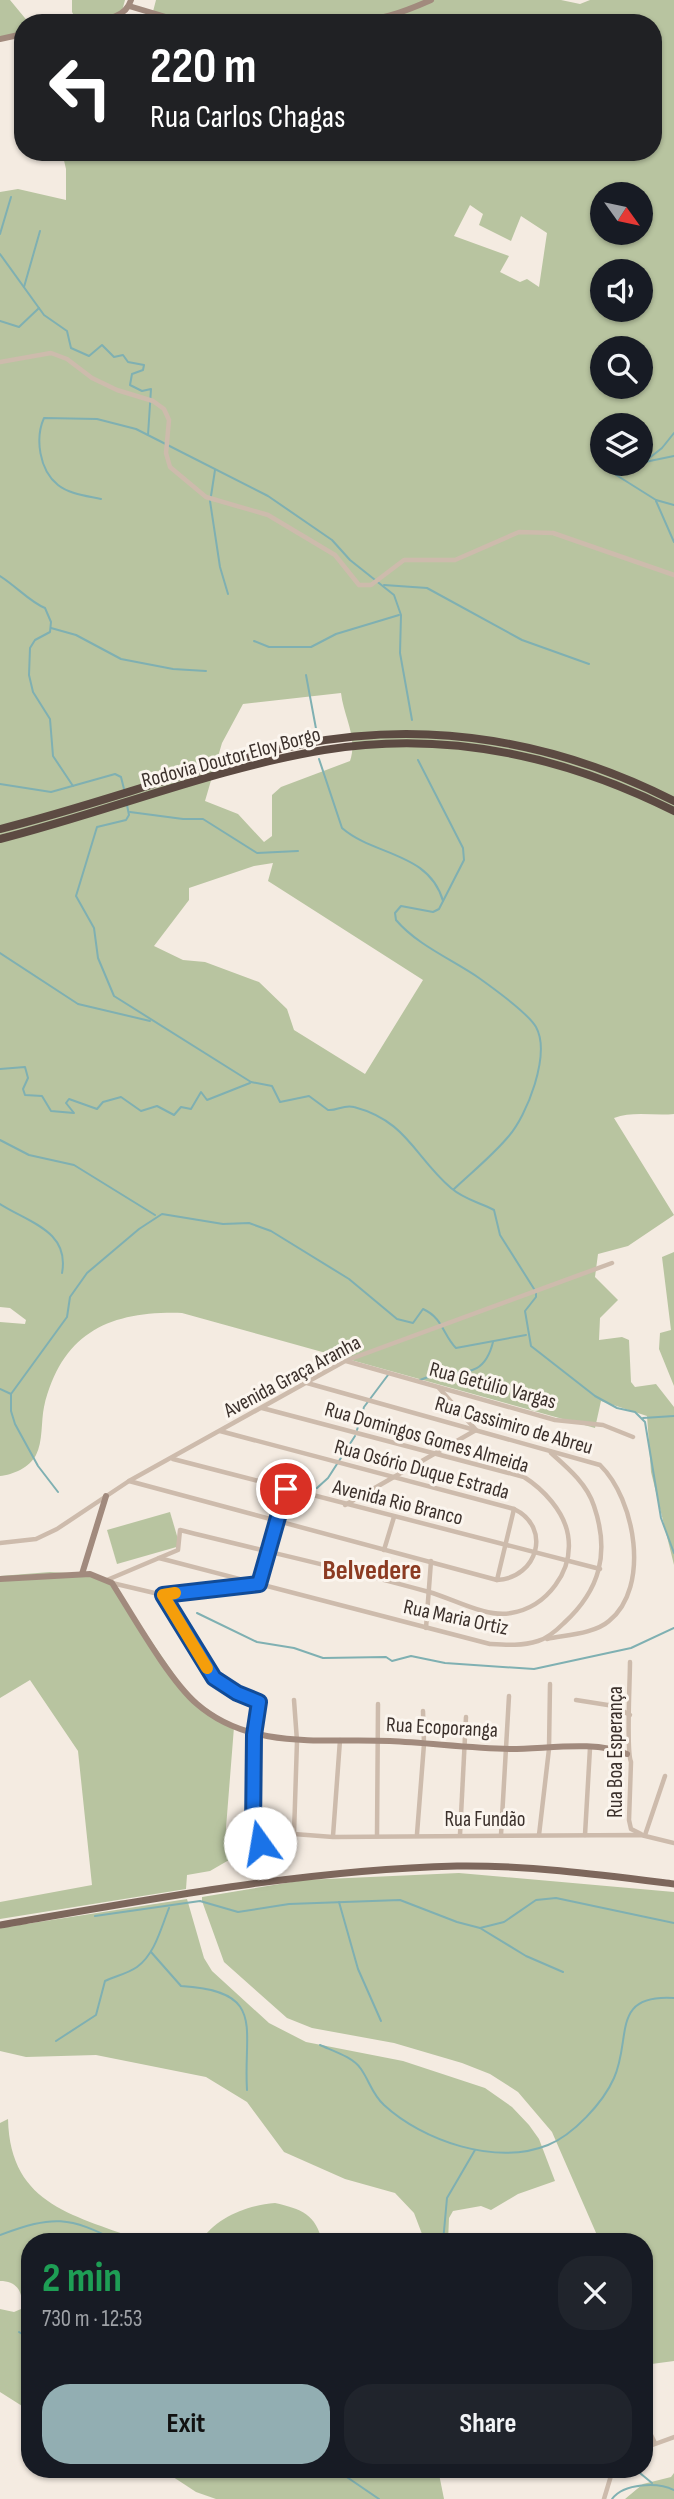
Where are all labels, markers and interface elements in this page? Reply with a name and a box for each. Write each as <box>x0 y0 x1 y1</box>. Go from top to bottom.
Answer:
text: 220 m <box>150 38 256 97</box>
icon: left <box>35 42 126 133</box>
text: Rua Carlos Chagas <box>150 98 346 137</box>
north arrow <box>590 182 653 245</box>
map controls <box>590 182 653 476</box>
button: sound <box>590 259 653 322</box>
button: search <box>590 336 653 399</box>
button: layers <box>590 413 653 476</box>
street label: Rodovia Doutor Eloy Borgo <box>139 722 323 793</box>
street label: Avenida Graça Aranha <box>219 1330 365 1423</box>
street label: Rua Getúlio Vargas <box>427 1357 559 1414</box>
street label: Rua Cassimiro de Abreu <box>432 1391 596 1460</box>
street label: Rua Domingos Gomes Almeida <box>322 1396 532 1479</box>
street label: Rua Osório Duque Estrada <box>332 1434 512 1505</box>
pin <box>256 1459 316 1519</box>
icon: arrive <box>267 1470 305 1508</box>
street label: Avenida Rio Branco <box>329 1474 465 1531</box>
district label: Belvedere <box>323 1554 421 1587</box>
street label: Rua Maria Ortiz <box>401 1594 511 1641</box>
street label: Rua Boa Esperança <box>603 1686 628 1818</box>
street label: Rua Ecoporanga <box>385 1712 498 1743</box>
position arrow <box>223 1806 297 1880</box>
street label: Rua Fundão <box>444 1807 526 1832</box>
text: 2 min <box>42 2253 122 2304</box>
button: close <box>558 2256 632 2330</box>
text: 730 m · 12:53 <box>42 2305 142 2333</box>
button: Exit <box>42 2384 330 2464</box>
button: Share <box>344 2384 632 2464</box>

